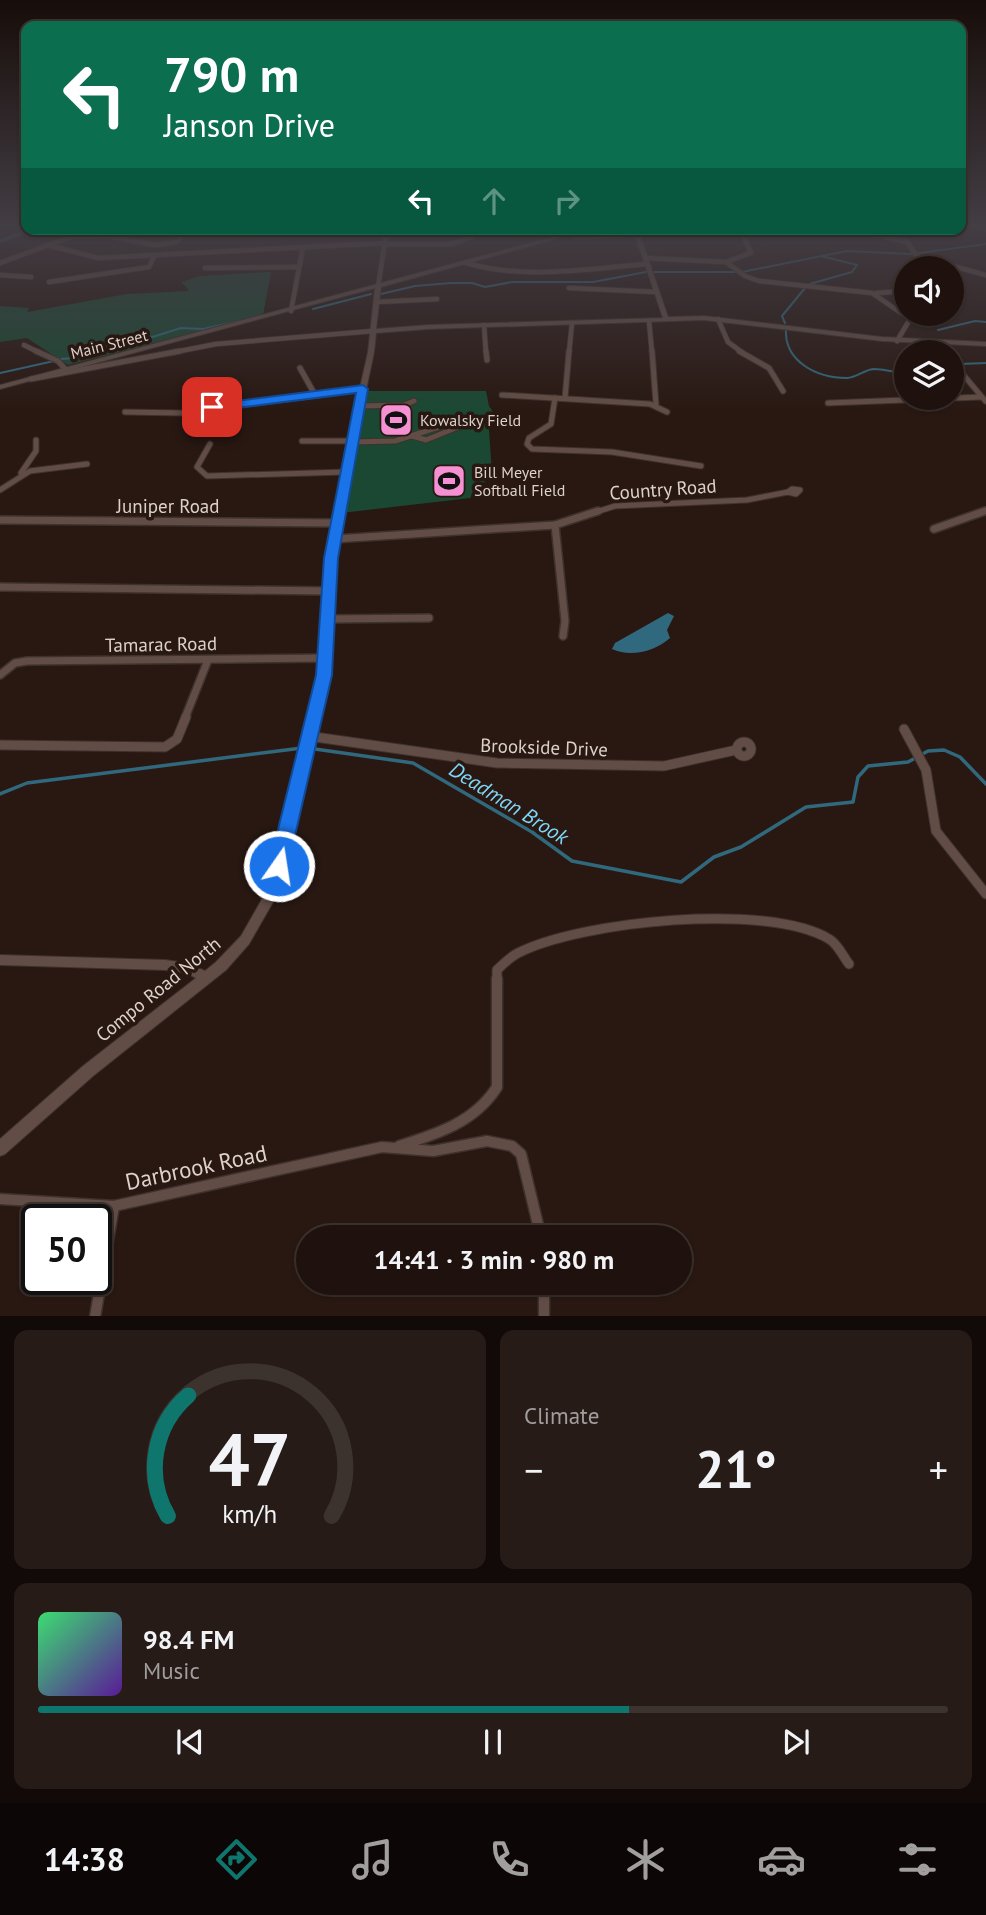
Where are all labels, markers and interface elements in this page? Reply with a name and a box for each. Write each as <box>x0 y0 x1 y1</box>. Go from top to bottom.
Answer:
text: 790 m <box>164 42 299 106</box>
icon: left <box>49 49 140 140</box>
text: Janson Drive <box>164 104 335 146</box>
icon: left <box>402 182 440 220</box>
icon: ahead <box>475 182 513 220</box>
icon: right <box>548 182 586 220</box>
map controls <box>894 256 964 410</box>
button: sound <box>894 256 964 326</box>
street label: Main Street <box>68 325 150 363</box>
button: layers <box>894 340 964 410</box>
pin <box>182 377 242 437</box>
icon: arrive <box>193 388 231 426</box>
sports icon: Kowalsky Field <box>377 401 415 439</box>
place label: Kowalsky Field <box>420 410 521 430</box>
sports icon: Bill Meyer Softball Field <box>430 462 468 500</box>
place label: Bill Meyer Softball Field <box>474 462 565 500</box>
street label: Country Road <box>609 473 717 505</box>
street label: Juniper Road <box>116 494 219 518</box>
street label: Tamarac Road <box>105 631 217 657</box>
street label: Brookside Drive <box>480 733 608 761</box>
water label: Deadman Brook <box>444 756 575 851</box>
position arrow <box>242 829 316 903</box>
street label: Compo Road North <box>91 931 225 1047</box>
street label: Darbrook Road <box>122 1138 270 1196</box>
speed limit sign: 50 <box>21 1204 112 1295</box>
text: 14:41 · 3 min · 980 m <box>374 1243 614 1276</box>
text: Climate <box>524 1401 599 1430</box>
text: 47 <box>209 1412 291 1506</box>
text: 21° <box>695 1435 777 1502</box>
text: − <box>524 1445 543 1494</box>
text: + <box>929 1445 948 1494</box>
text: km/h <box>223 1497 277 1529</box>
text: 98.4 FM <box>143 1623 234 1656</box>
text: Music <box>143 1656 200 1685</box>
icon: previous <box>171 1723 209 1761</box>
icon: pause <box>474 1723 512 1761</box>
icon: next <box>777 1723 815 1761</box>
icon: directions <box>212 1835 261 1884</box>
icon: music <box>348 1835 397 1884</box>
icon: phone <box>485 1835 534 1884</box>
icon: climate <box>621 1835 670 1884</box>
icon: car <box>757 1835 806 1884</box>
icon: filters <box>893 1835 942 1884</box>
text: 14:38 <box>44 1838 125 1880</box>

